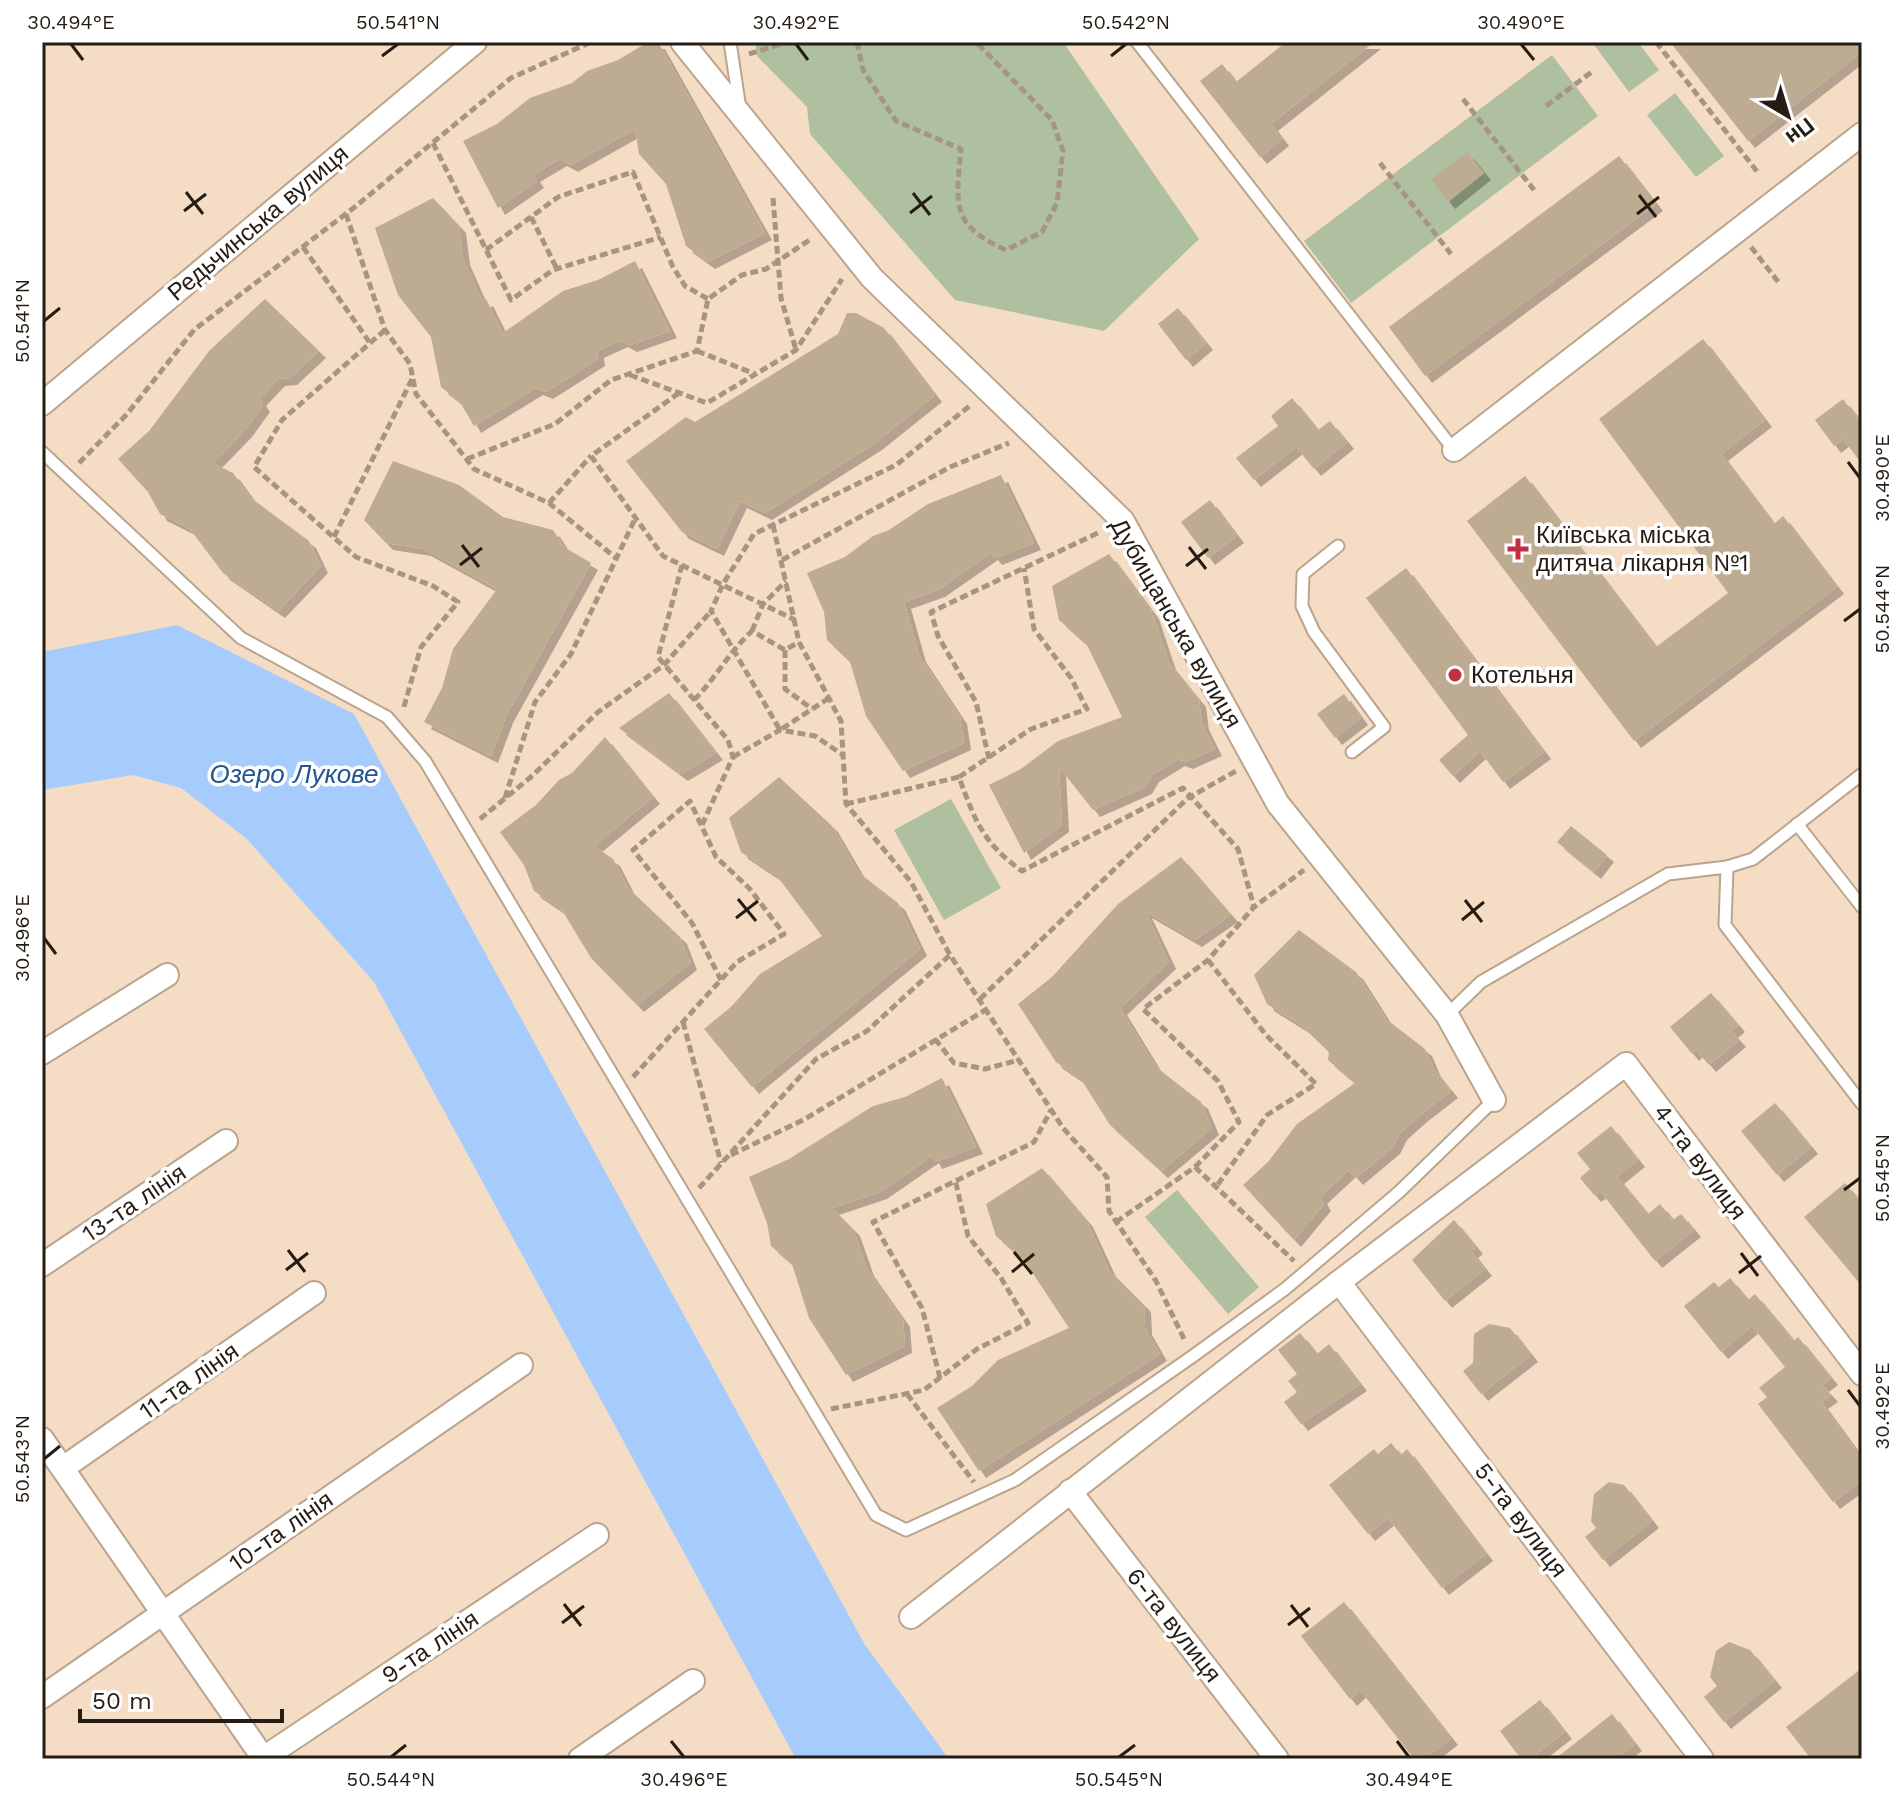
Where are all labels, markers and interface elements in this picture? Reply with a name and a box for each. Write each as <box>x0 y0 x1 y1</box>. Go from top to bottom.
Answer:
text: 30.494°E <box>27 10 115 34</box>
text: 50.541°N <box>356 10 440 34</box>
text: 30.492°E <box>753 10 839 34</box>
text: 50.542°N <box>1082 10 1170 34</box>
text: 30.490°E <box>1477 10 1565 34</box>
north arrow <box>1748 76 1828 156</box>
text: Пн <box>1781 113 1819 150</box>
street label: Редьчинська вулиця <box>162 139 354 307</box>
text: 50.541°N <box>10 279 34 363</box>
text: 30.490°E <box>1870 434 1894 522</box>
street label: Дубищанська вулиця <box>1105 513 1247 733</box>
place label: Київська міська дитяча лікарня №1 <box>1536 521 1749 577</box>
marker: Київська міська дитяча лікарня №1 <box>1507 538 1529 560</box>
text: 50.544°N <box>1870 565 1894 653</box>
place label: Котельня <box>1471 661 1574 689</box>
marker: Котельня <box>1446 666 1464 684</box>
water label: Озеро Лукове <box>209 759 379 789</box>
text: 30.496°E <box>10 894 34 982</box>
street label: 4-та вулиця <box>1648 1099 1752 1225</box>
text: 50.545°N <box>1870 1134 1894 1222</box>
street label: 13-та лінія <box>77 1158 191 1248</box>
street label: 11-та лінія <box>134 1337 244 1425</box>
text: 30.492°E <box>1870 1363 1894 1449</box>
text: 50.543°N <box>10 1415 34 1503</box>
street label: 5-та вулиця <box>1469 1457 1573 1583</box>
street label: 10-та лінія <box>224 1485 338 1577</box>
street label: 6-та вулиця <box>1121 1562 1227 1688</box>
street label: 9-та лінія <box>376 1605 484 1689</box>
scale bar <box>80 1673 282 1723</box>
text: 50 m <box>92 1687 152 1715</box>
text: 50.544°N <box>347 1767 435 1791</box>
text: 30.496°E <box>640 1767 728 1791</box>
text: 50.545°N <box>1075 1767 1163 1791</box>
text: 30.494°E <box>1365 1767 1453 1791</box>

